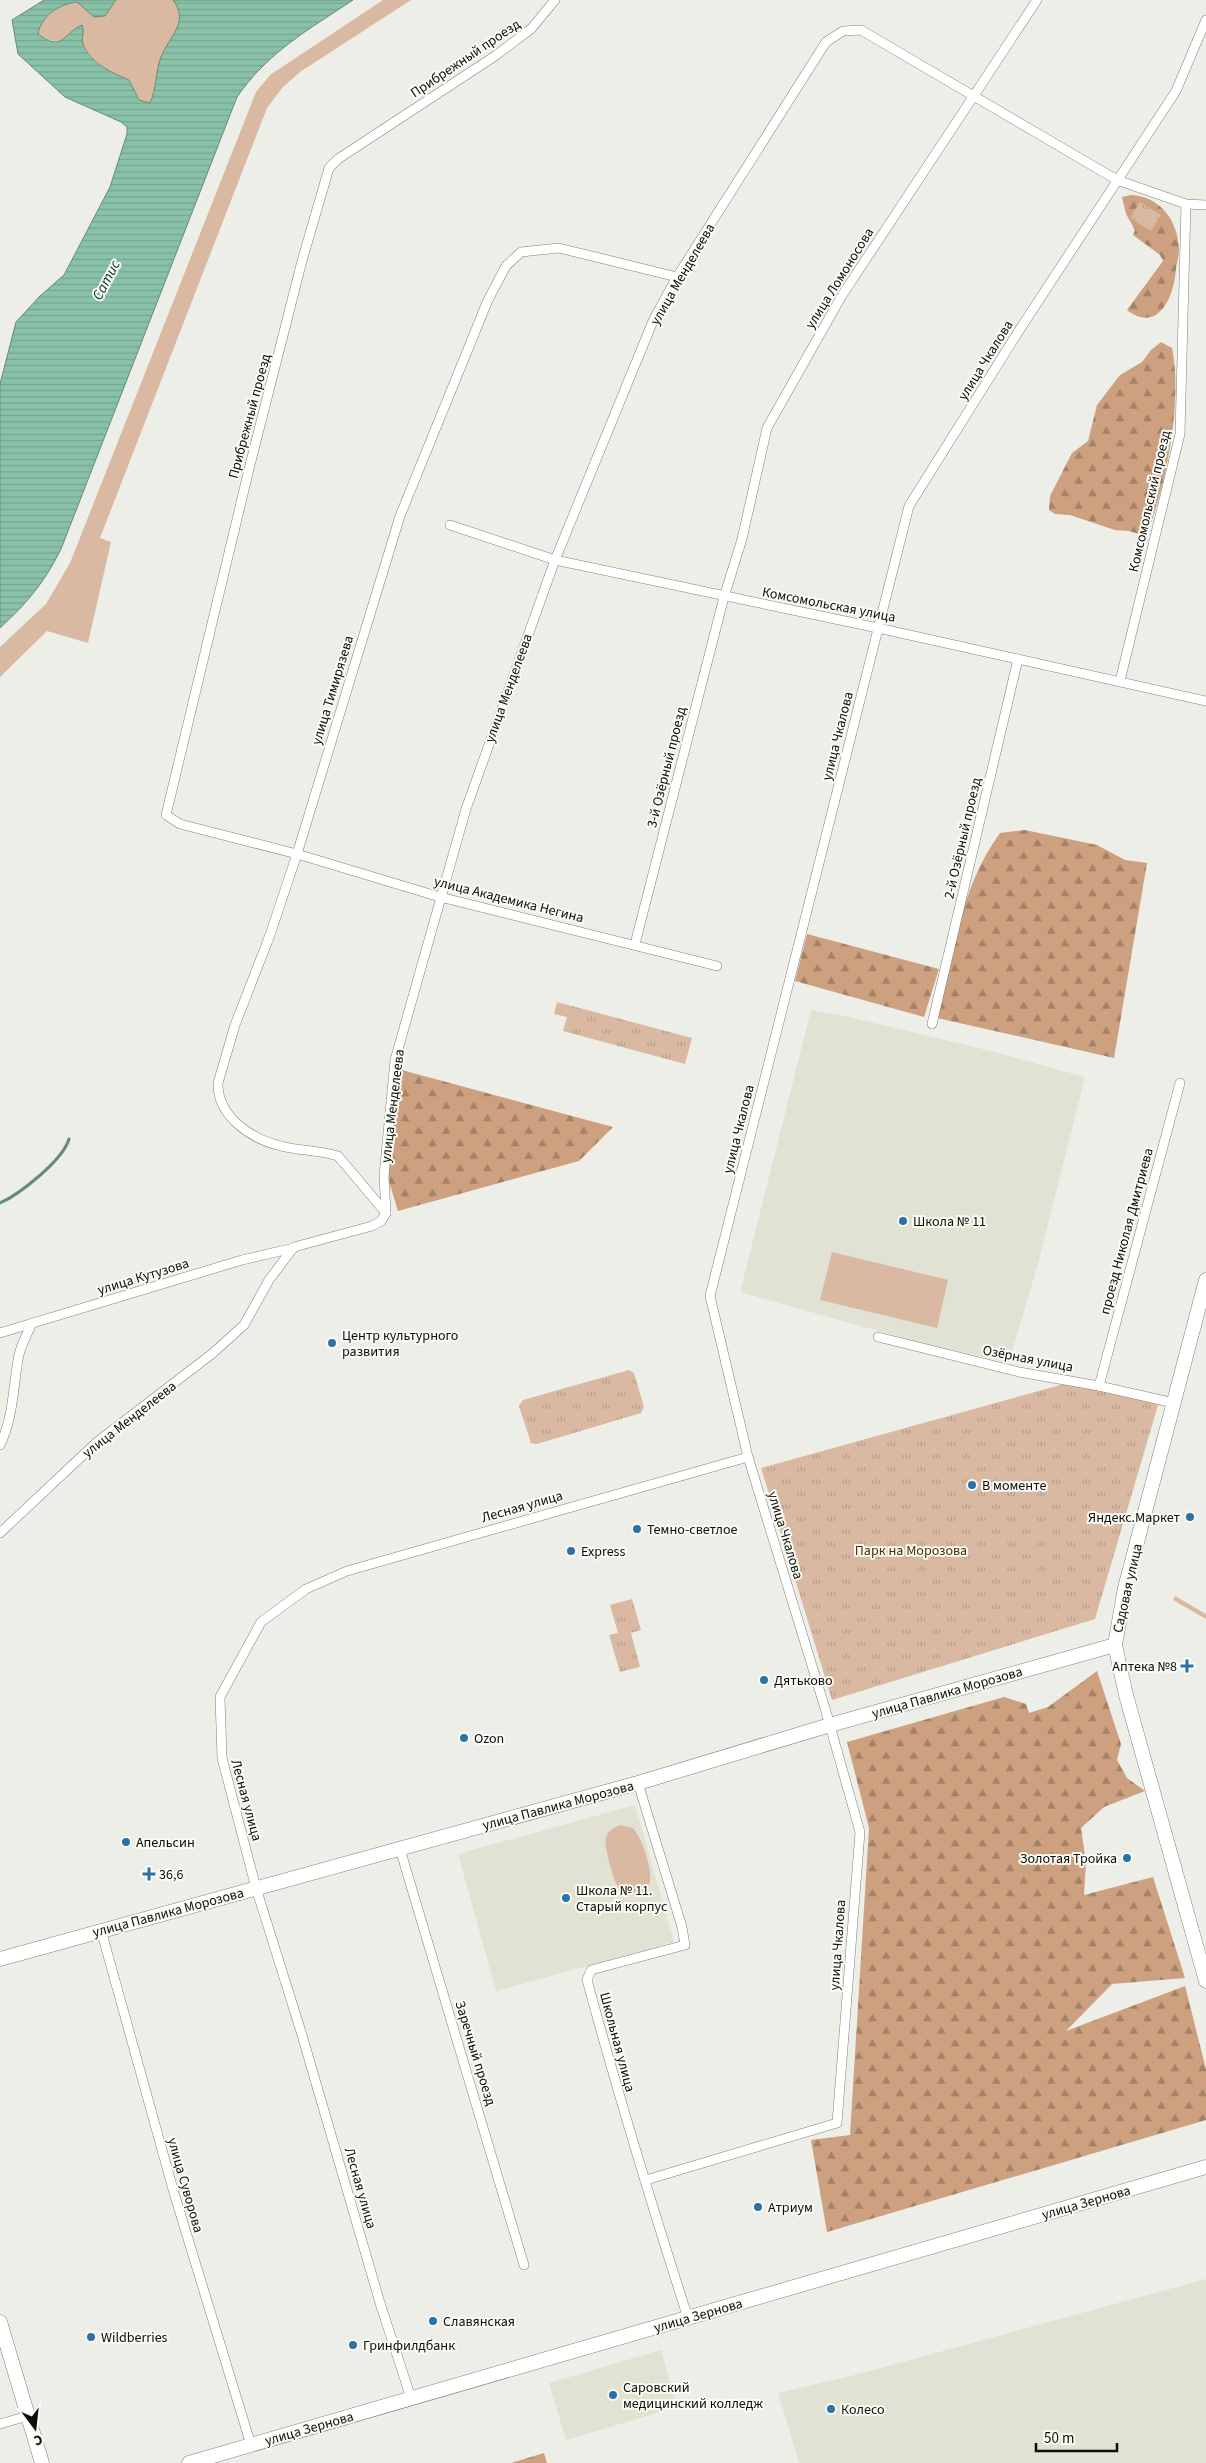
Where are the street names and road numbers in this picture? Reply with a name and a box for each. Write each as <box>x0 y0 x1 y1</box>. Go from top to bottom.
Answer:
street label: Прибрежный проезд <box>407 14 525 103</box>
street label: улица Менделеева <box>646 220 720 329</box>
street label: улица Ломоносова <box>801 224 879 333</box>
street label: улица Чкалова <box>953 317 1018 404</box>
street label: Прибрежный проезд <box>224 351 276 481</box>
street label: Комсомольский проезд <box>1124 428 1176 574</box>
street label: Комсомольская улица <box>760 582 897 628</box>
street label: улица Менделеева <box>480 631 538 746</box>
street label: улица Тимирязева <box>307 633 359 747</box>
street label: улица Чкалова <box>817 690 859 783</box>
street label: 3-й Озёрный проезд <box>642 704 692 830</box>
street label: 2-й Озёрный проезд <box>939 775 987 901</box>
street label: улица Академика Негина <box>432 872 586 928</box>
street label: улица Менделеева <box>376 1048 410 1164</box>
street label: улица Чкалова <box>718 1083 760 1176</box>
street label: проезд Николая Дмитриева <box>1095 1146 1159 1317</box>
street label: улица Кутузова <box>95 1254 192 1300</box>
street label: Озёрная улица <box>981 1340 1075 1378</box>
street label: улица Менделеева <box>78 1377 181 1463</box>
street label: Лесная улица <box>479 1486 565 1528</box>
street label: улица Чкалова <box>762 1489 808 1582</box>
street label: Садовая улица <box>1108 1542 1148 1635</box>
street label: улица Павлика Морозова <box>870 1662 1025 1724</box>
street label: Лесная улица <box>226 1757 267 1843</box>
street label: улица Павлика Морозова <box>480 1776 636 1836</box>
street label: улица Павлика Морозова <box>90 1883 246 1943</box>
street label: улица Чкалова <box>825 1899 851 1991</box>
street label: Школьная улица <box>594 1990 640 2094</box>
street label: Заречный проезд <box>450 1998 501 2109</box>
street label: улица Суворова <box>162 2135 208 2235</box>
street label: Лесная улица <box>339 2145 381 2231</box>
street label: улица Зернова <box>1040 2181 1133 2225</box>
street label: улица Зернова <box>652 2294 745 2338</box>
street label: улица Зернова <box>263 2407 356 2451</box>

